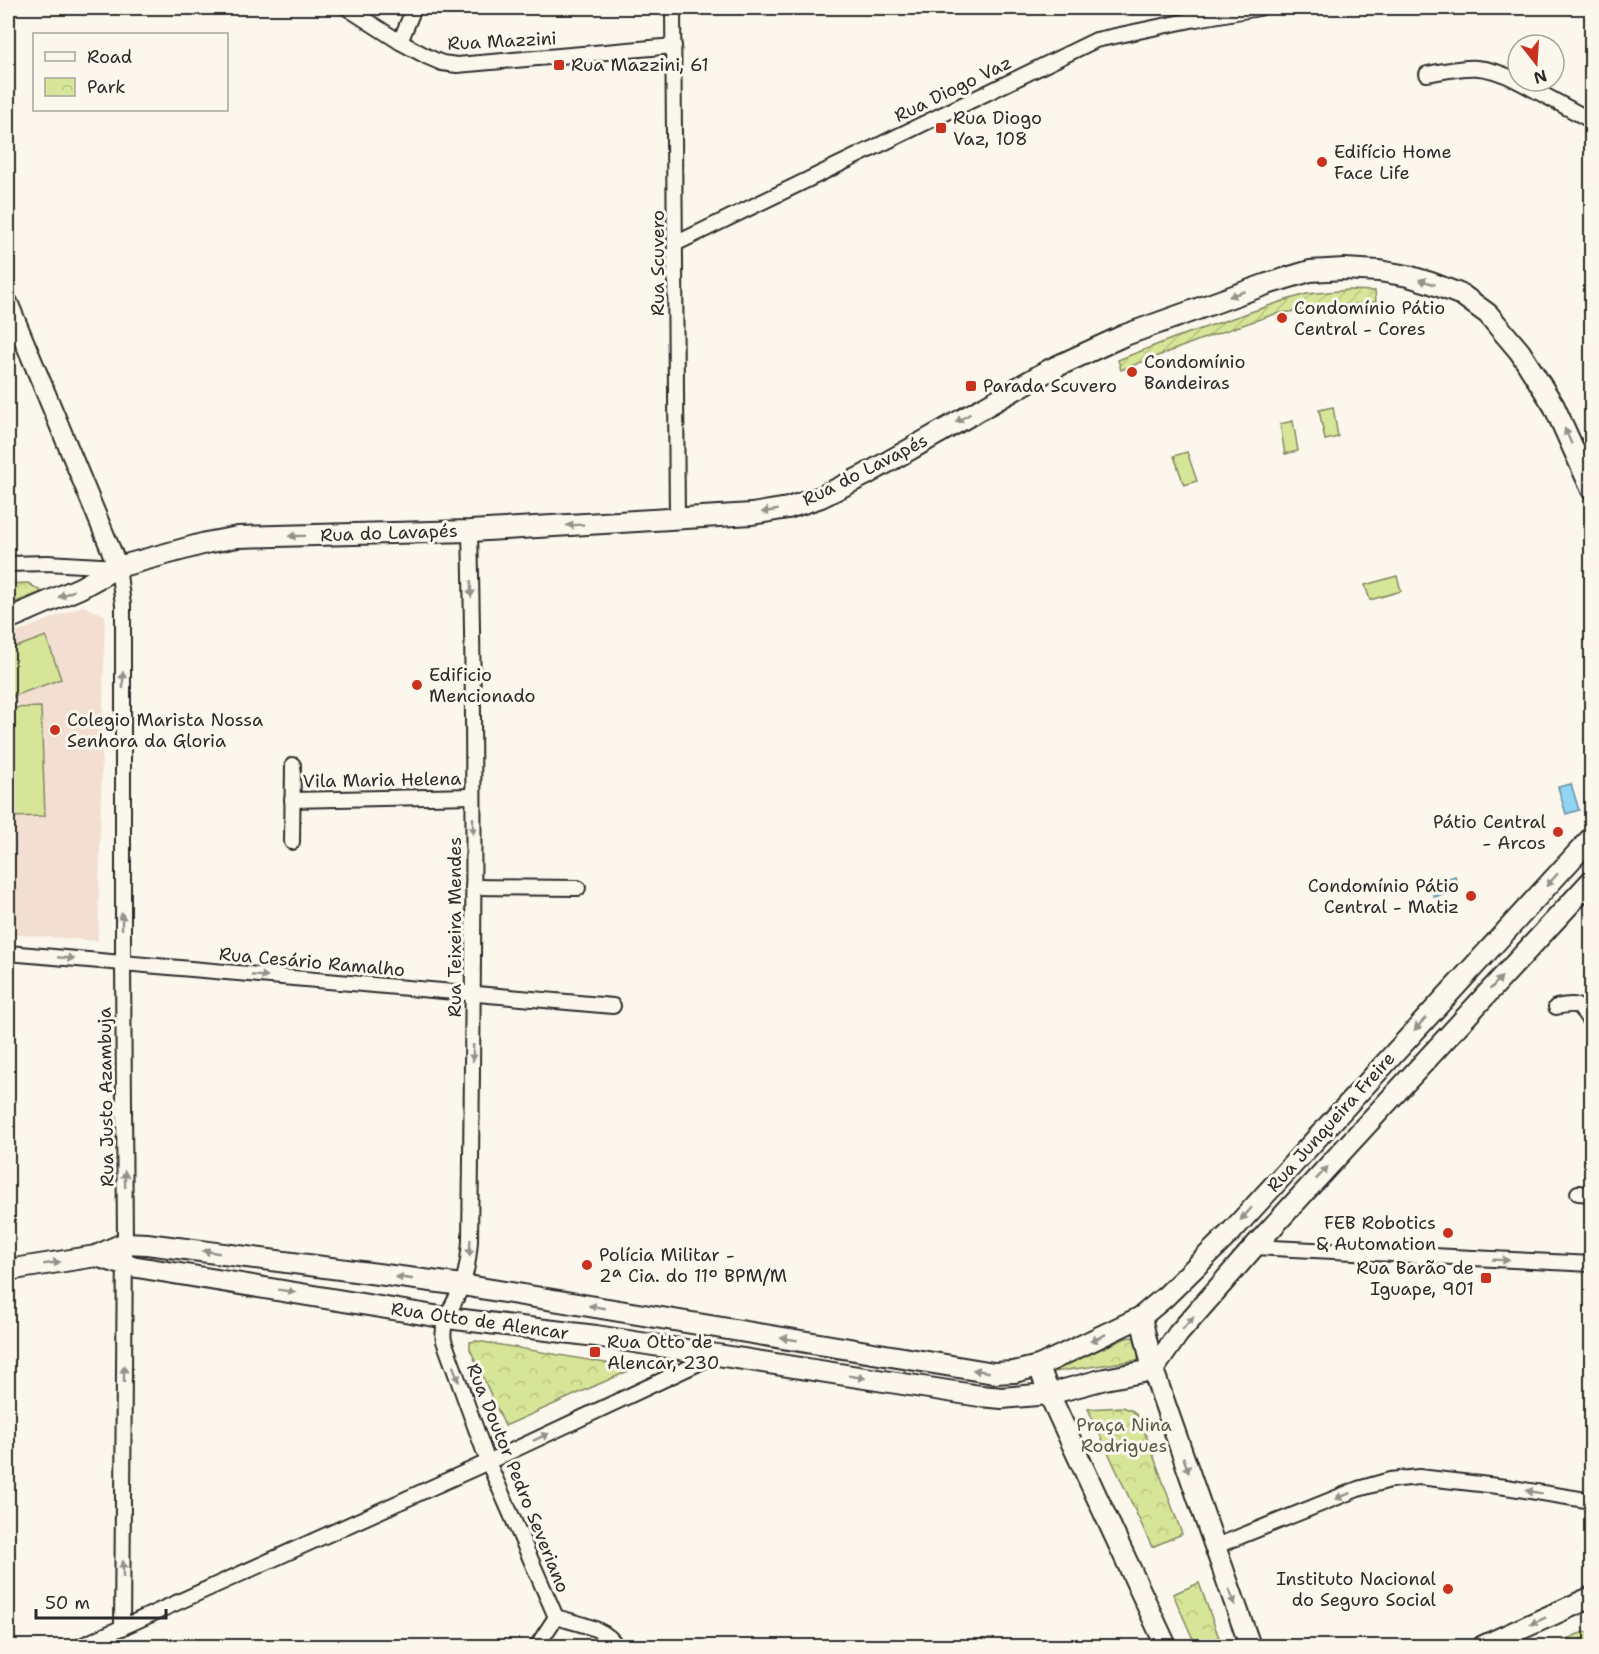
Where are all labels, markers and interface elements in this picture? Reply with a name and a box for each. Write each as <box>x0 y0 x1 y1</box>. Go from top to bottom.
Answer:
street label: Rua Mazzini <box>447 26 557 56</box>
legend <box>33 33 228 111</box>
north arrow <box>1506 33 1566 93</box>
text: Road <box>87 45 132 69</box>
street label: Rua Diogo Vaz <box>890 50 1016 128</box>
place label: Rua Mazzini, 61 <box>571 53 709 77</box>
marker: Rua Mazzini, 61 <box>552 58 566 72</box>
text: N <box>1531 65 1549 89</box>
text: Park <box>87 75 126 99</box>
place label: Rua Diogo Vaz, 108 <box>953 106 1042 151</box>
marker: Rua Diogo Vaz, 108 <box>934 121 948 135</box>
place label: Edifício Home Face Life <box>1334 140 1452 185</box>
marker: Edifício Home Face Life <box>1315 155 1329 169</box>
street label: Rua Scuvero <box>646 210 670 316</box>
one-way arrow <box>1418 277 1436 286</box>
one-way arrow <box>1228 289 1246 299</box>
place label: Condomínio Pátio Central - Cores <box>1294 296 1445 341</box>
marker: Condomínio Pátio Central - Cores <box>1275 311 1289 325</box>
place label: Condomínio Bandeiras <box>1144 350 1245 395</box>
marker: Condomínio Bandeiras <box>1125 365 1139 379</box>
place label: Parada Scuvero <box>983 374 1117 398</box>
marker: Parada Scuvero <box>964 379 978 393</box>
one-way arrow <box>954 413 971 423</box>
street label: Rua do Lavapés <box>798 428 932 512</box>
one-way arrow <box>1564 428 1573 445</box>
one-way arrow <box>760 507 779 516</box>
street label: Rua do Lavapés <box>320 519 458 547</box>
one-way arrow <box>566 520 585 529</box>
one-way arrow <box>287 532 306 541</box>
one-way arrow <box>467 580 476 599</box>
one-way arrow <box>57 589 75 599</box>
place label: Edificio Mencionado <box>429 663 535 708</box>
one-way arrow <box>118 670 128 689</box>
marker: Edificio Mencionado <box>410 678 424 692</box>
place label: Colegio Marista Nossa Senhora da Gloria <box>67 708 263 753</box>
marker: Colegio Marista Nossa Senhora da Gloria <box>48 723 62 737</box>
street label: Vila Maria Helena <box>303 767 461 793</box>
place label: Pátio Central - Arcos <box>1433 810 1547 855</box>
one-way arrow <box>468 817 478 836</box>
marker: Pátio Central - Arcos <box>1551 825 1565 839</box>
street label: Rua Teixeira Mendes <box>443 837 467 1017</box>
one-way arrow <box>1546 872 1559 887</box>
place label: Condomínio Pátio Central - Matiz <box>1308 874 1459 919</box>
marker: Condomínio Pátio Central - Matiz <box>1464 889 1478 903</box>
one-way arrow <box>117 912 127 931</box>
street label: Rua Cesário Ramalho <box>218 942 406 982</box>
one-way arrow <box>56 953 75 963</box>
one-way arrow <box>251 971 270 980</box>
one-way arrow <box>1489 976 1503 991</box>
street label: Rua Justo Azambuja <box>92 1007 120 1187</box>
one-way arrow <box>1414 1017 1428 1031</box>
one-way arrow <box>468 1043 478 1062</box>
street label: Rua Junqueira Freire <box>1262 1047 1400 1197</box>
one-way arrow <box>1315 1166 1329 1181</box>
one-way arrow <box>120 1170 130 1189</box>
one-way arrow <box>1240 1207 1254 1221</box>
place label: FEB Robotics & Automation <box>1317 1211 1436 1256</box>
marker: FEB Robotics & Automation <box>1441 1226 1455 1240</box>
one-way arrow <box>465 1238 475 1257</box>
place label: Polícia Militar - 2ª Cia. do 11º BPM/M <box>599 1243 787 1288</box>
one-way arrow <box>201 1248 220 1257</box>
one-way arrow <box>1491 1255 1510 1264</box>
place label: Rua Barão de Iguape, 901 <box>1356 1256 1474 1301</box>
one-way arrow <box>43 1258 62 1267</box>
marker: Polícia Militar - 2ª Cia. do 11º BPM/M <box>580 1258 594 1272</box>
marker: Rua Barão de Iguape, 901 <box>1479 1271 1493 1285</box>
one-way arrow <box>394 1273 413 1282</box>
one-way arrow <box>277 1287 296 1296</box>
street label: Rua Otto de Alencar <box>389 1297 571 1345</box>
one-way arrow <box>587 1303 606 1312</box>
one-way arrow <box>1181 1315 1194 1331</box>
place label: Rua Otto de Alencar, 230 <box>607 1330 719 1375</box>
one-way arrow <box>1090 1333 1107 1342</box>
one-way arrow <box>779 1334 798 1343</box>
marker: Rua Otto de Alencar, 230 <box>588 1345 602 1359</box>
street label: Rua Doutor Pedro Severiano <box>461 1360 575 1596</box>
one-way arrow <box>119 1365 129 1384</box>
one-way arrow <box>451 1365 461 1383</box>
one-way arrow <box>972 1366 991 1375</box>
one-way arrow <box>847 1373 866 1382</box>
park label: Praça Nina Rodrigues <box>1076 1413 1172 1458</box>
one-way arrow <box>532 1432 549 1441</box>
one-way arrow <box>1181 1456 1191 1474</box>
one-way arrow <box>1524 1487 1543 1496</box>
one-way arrow <box>1333 1491 1351 1501</box>
one-way arrow <box>118 1560 128 1579</box>
place label: Instituto Nacional do Seguro Social <box>1276 1567 1437 1612</box>
scale bar <box>36 1582 166 1620</box>
marker: Instituto Nacional do Seguro Social <box>1441 1582 1455 1596</box>
one-way arrow <box>1227 1588 1237 1606</box>
text: 50 m <box>45 1591 90 1615</box>
one-way arrow <box>1530 1617 1547 1626</box>

